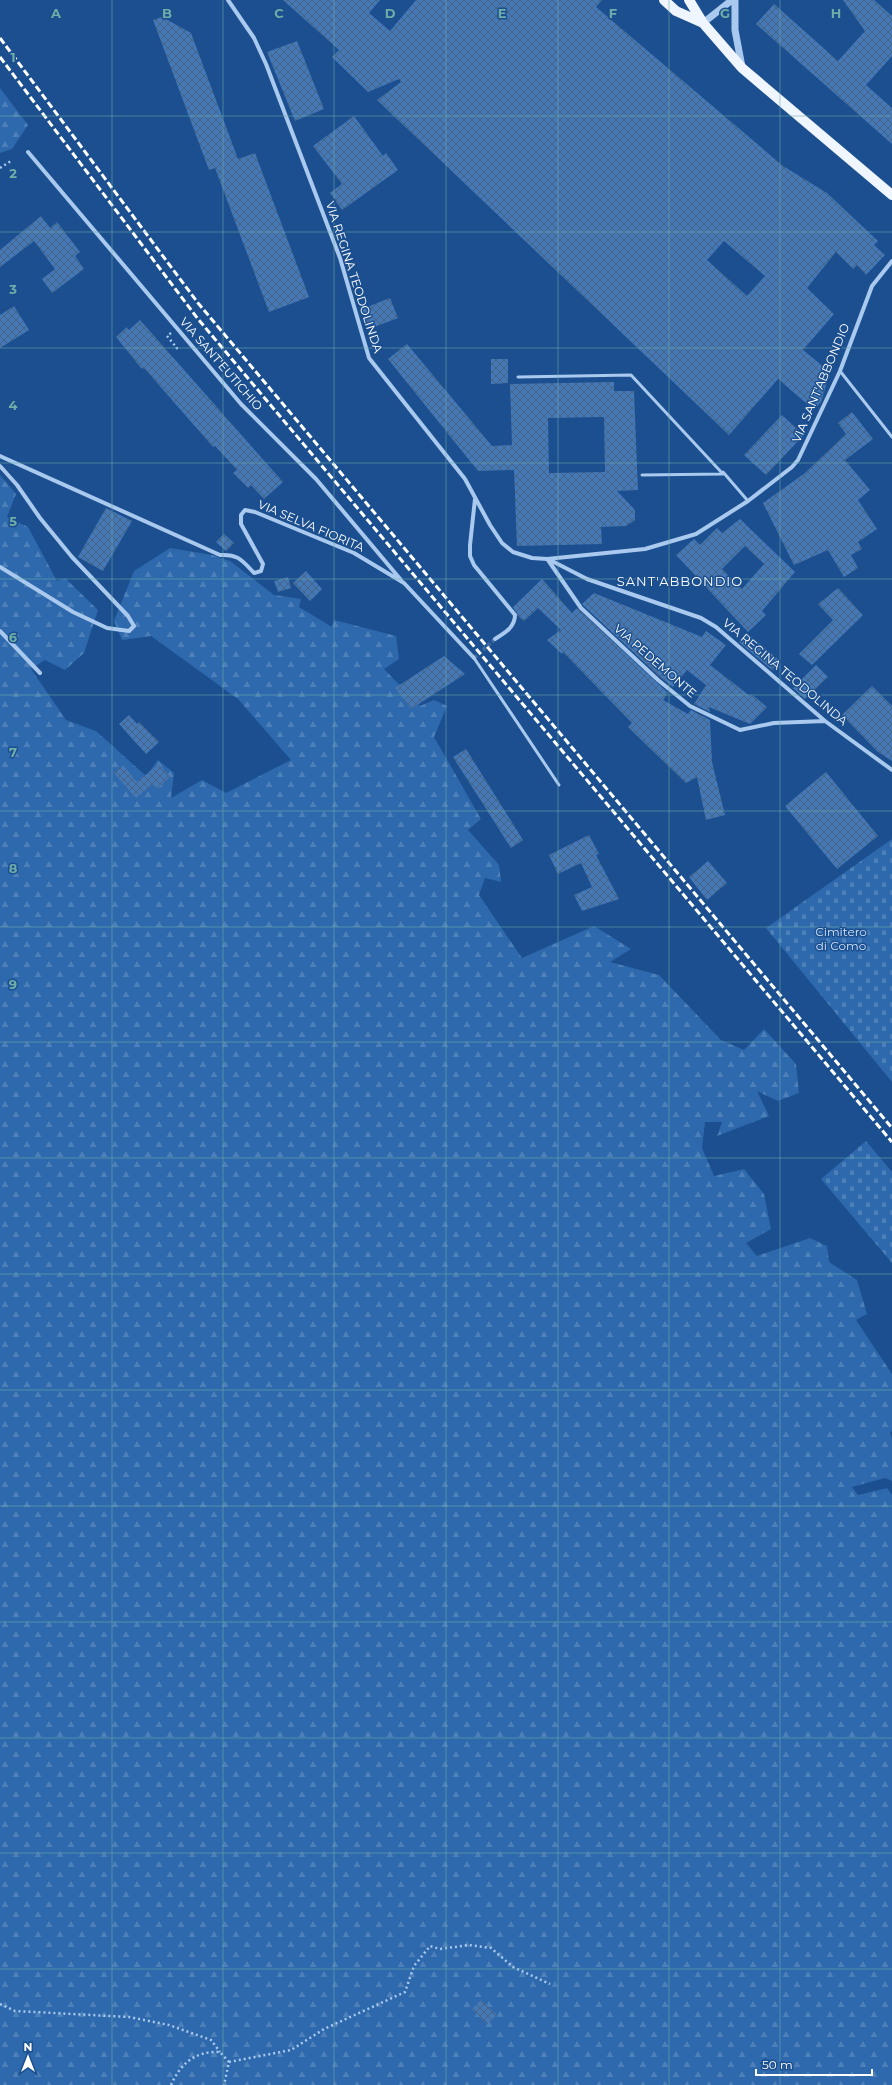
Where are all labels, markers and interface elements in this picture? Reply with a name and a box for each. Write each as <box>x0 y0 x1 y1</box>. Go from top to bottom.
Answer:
text: A <box>50 5 62 21</box>
text: B <box>162 5 172 21</box>
text: C <box>274 5 284 21</box>
text: D <box>385 5 396 21</box>
text: E <box>498 5 507 21</box>
text: F <box>609 5 617 21</box>
text: G <box>720 5 730 21</box>
text: H <box>831 5 841 21</box>
text: 1 <box>10 49 16 65</box>
text: 2 <box>9 165 17 181</box>
street label: VIA REGINA TEODOLINDA <box>323 199 386 355</box>
text: 3 <box>8 281 17 297</box>
street label: VIA SANT'EUTICHIO <box>177 314 266 413</box>
street label: VIA SANT'ABBONDIO <box>789 321 853 445</box>
text: 4 <box>9 397 18 413</box>
street label: VIA SELVA FIORITA <box>256 496 367 555</box>
text: 5 <box>9 513 17 529</box>
district label: SANT'ABBONDIO <box>617 573 743 589</box>
street label: VIA REGINA TEODOLINDA <box>720 615 851 729</box>
street label: VIA PEDEMONTE <box>611 621 700 700</box>
text: 6 <box>9 629 18 645</box>
text: 7 <box>9 744 17 760</box>
text: 8 <box>9 860 18 876</box>
park label: Cimitero di Como <box>815 924 867 953</box>
text: 9 <box>9 976 17 992</box>
north arrow <box>8 2037 48 2077</box>
text: N <box>24 2040 32 2054</box>
scale bar <box>756 2051 872 2077</box>
text: 50 m <box>762 2057 793 2072</box>

